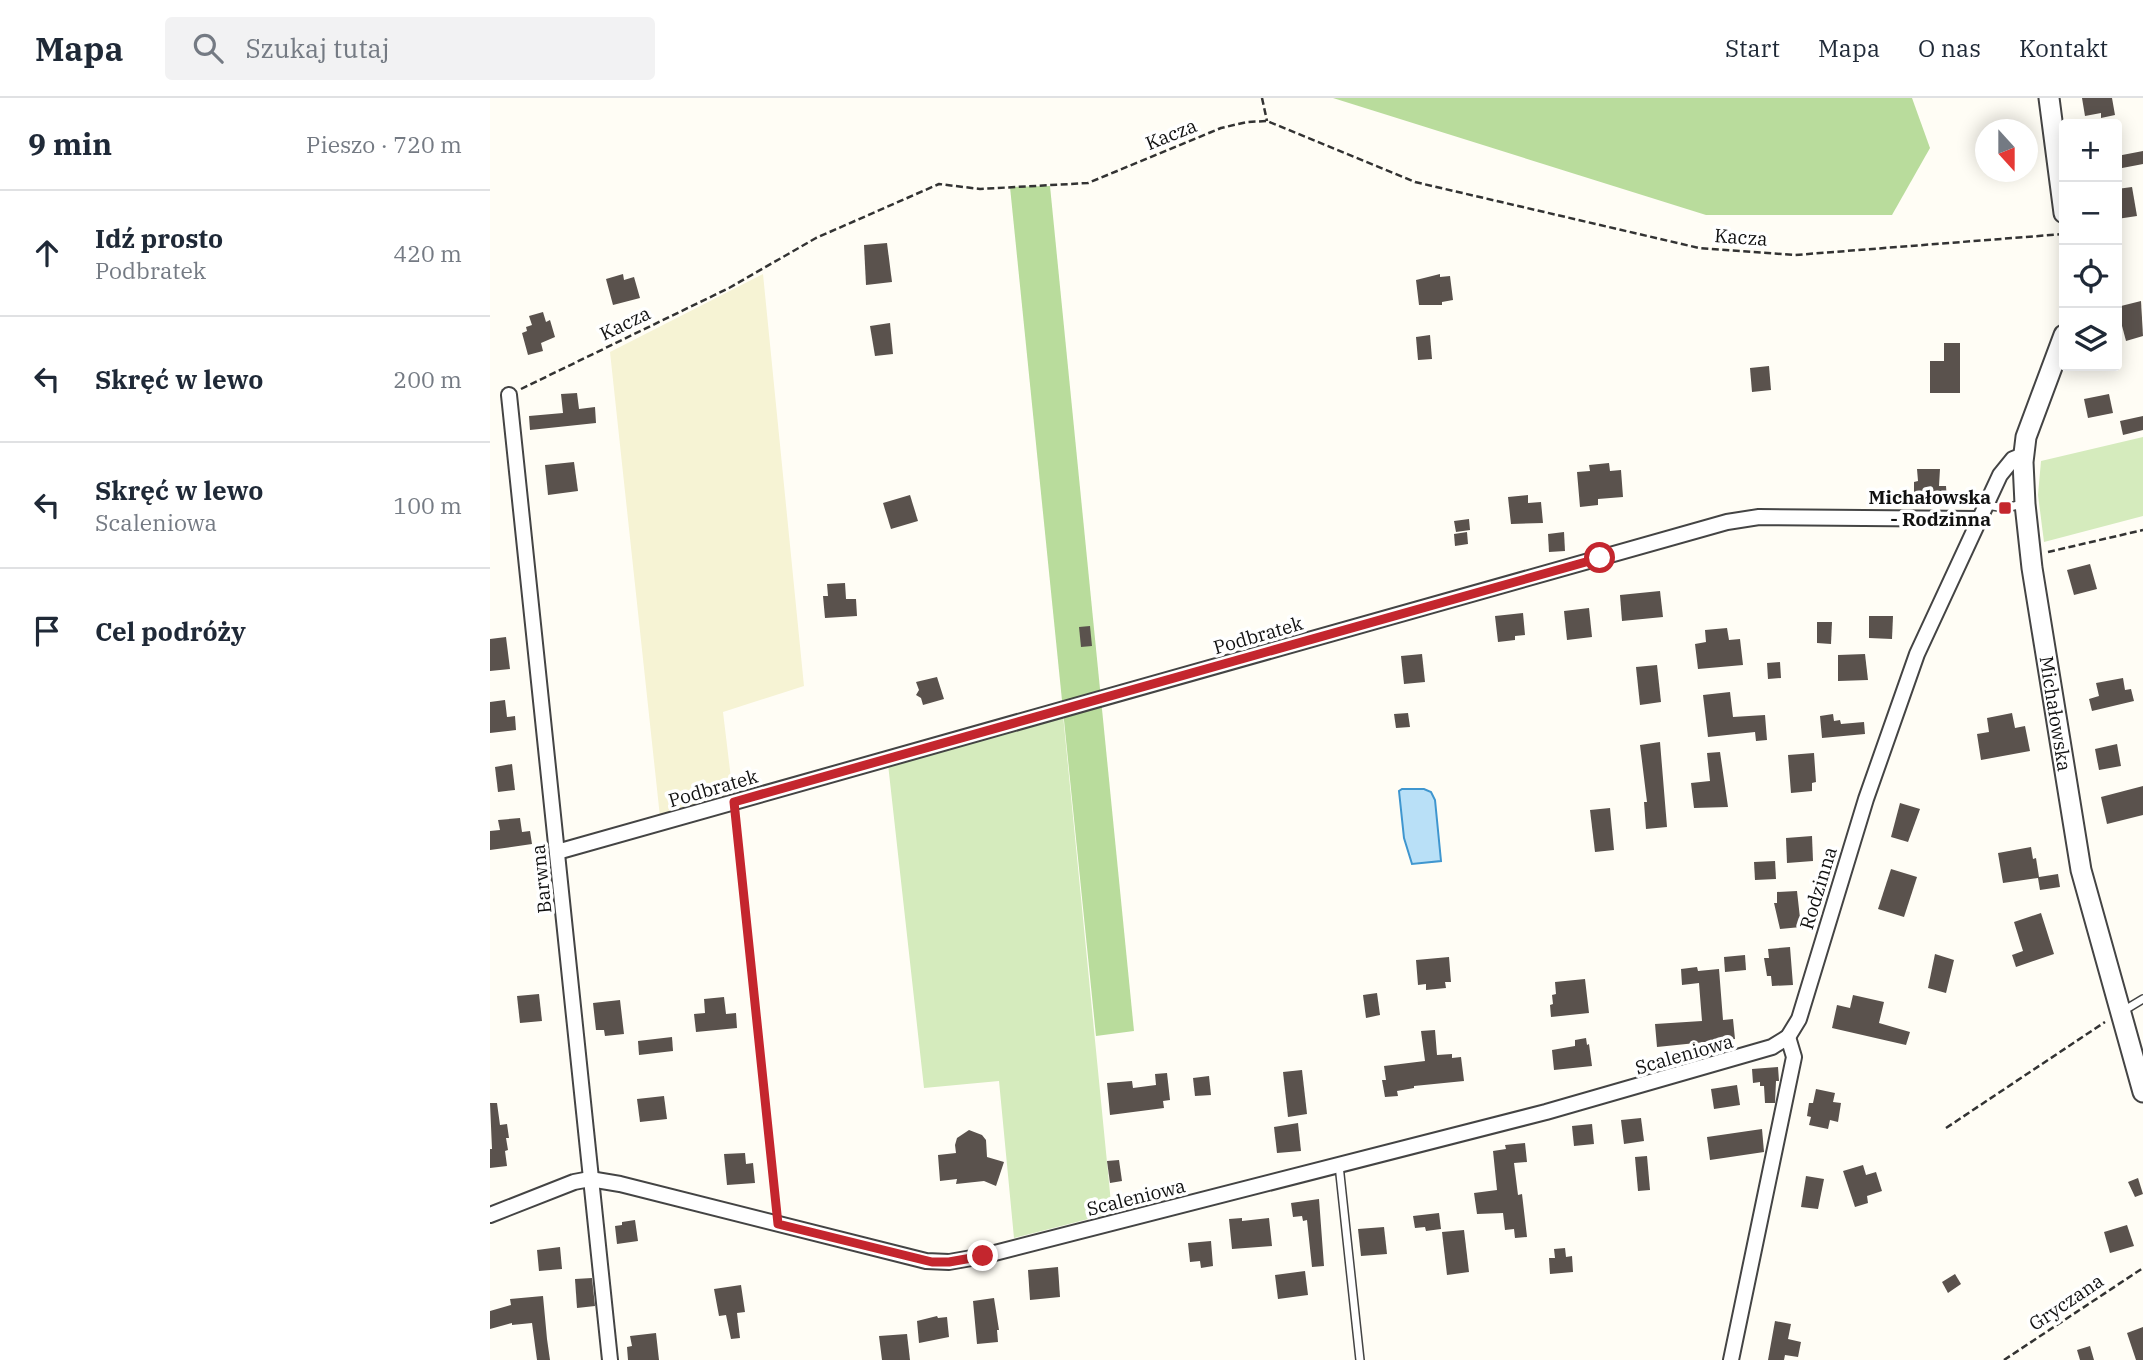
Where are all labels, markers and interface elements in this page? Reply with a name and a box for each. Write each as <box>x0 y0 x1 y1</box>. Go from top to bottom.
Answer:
search box <box>165 17 655 80</box>
text: Mapa <box>35 27 123 70</box>
icon: search <box>189 29 227 67</box>
text: Szukaj tutaj <box>245 31 390 65</box>
text: Start <box>1725 32 1780 64</box>
text: Mapa <box>1818 32 1880 64</box>
text: O nas <box>1918 32 1981 64</box>
text: Kontakt <box>2019 32 2108 64</box>
street label: Kacza <box>1142 113 1200 155</box>
north arrow <box>1975 119 2038 182</box>
map controls <box>2059 119 2122 371</box>
button: + <box>2059 119 2122 182</box>
text: 9 min <box>28 124 112 163</box>
text: Pieszo · 720 m <box>306 129 462 159</box>
button: − <box>2059 182 2122 245</box>
text: Idź prosto <box>95 221 223 255</box>
street label: Kacza <box>1714 223 1768 251</box>
icon: ahead <box>28 234 66 272</box>
text: 420 m <box>393 238 462 268</box>
button: locate <box>2059 245 2122 308</box>
text: Podbratek <box>95 255 206 285</box>
street label: Kacza <box>596 301 654 345</box>
button: layers <box>2059 308 2122 371</box>
icon: left <box>28 360 66 398</box>
text: Skręć w lewo <box>95 362 263 396</box>
text: 200 m <box>393 364 462 394</box>
text: Skręć w lewo <box>95 473 263 507</box>
place label: Michałowska - Rodzinna <box>1869 485 1991 531</box>
icon: left <box>28 486 66 524</box>
text: 100 m <box>393 490 462 520</box>
marker: Michałowska - Rodzinna <box>1997 500 2013 516</box>
text: Scaleniowa <box>95 507 217 537</box>
route start <box>1584 542 1615 573</box>
street label: Podbratek <box>1211 611 1305 659</box>
icon: arrive <box>28 612 66 650</box>
text: Cel podróży <box>95 614 246 648</box>
street label: Michałowska <box>2034 654 2077 773</box>
street label: Podbratek <box>666 764 760 812</box>
street label: Barwna <box>525 843 557 915</box>
street label: Rodzinna <box>1794 844 1842 932</box>
street label: Scaleniowa <box>1632 1029 1736 1079</box>
street label: Scaleniowa <box>1084 1173 1188 1221</box>
route end <box>967 1240 998 1271</box>
street label: Gryczana <box>2024 1268 2108 1336</box>

